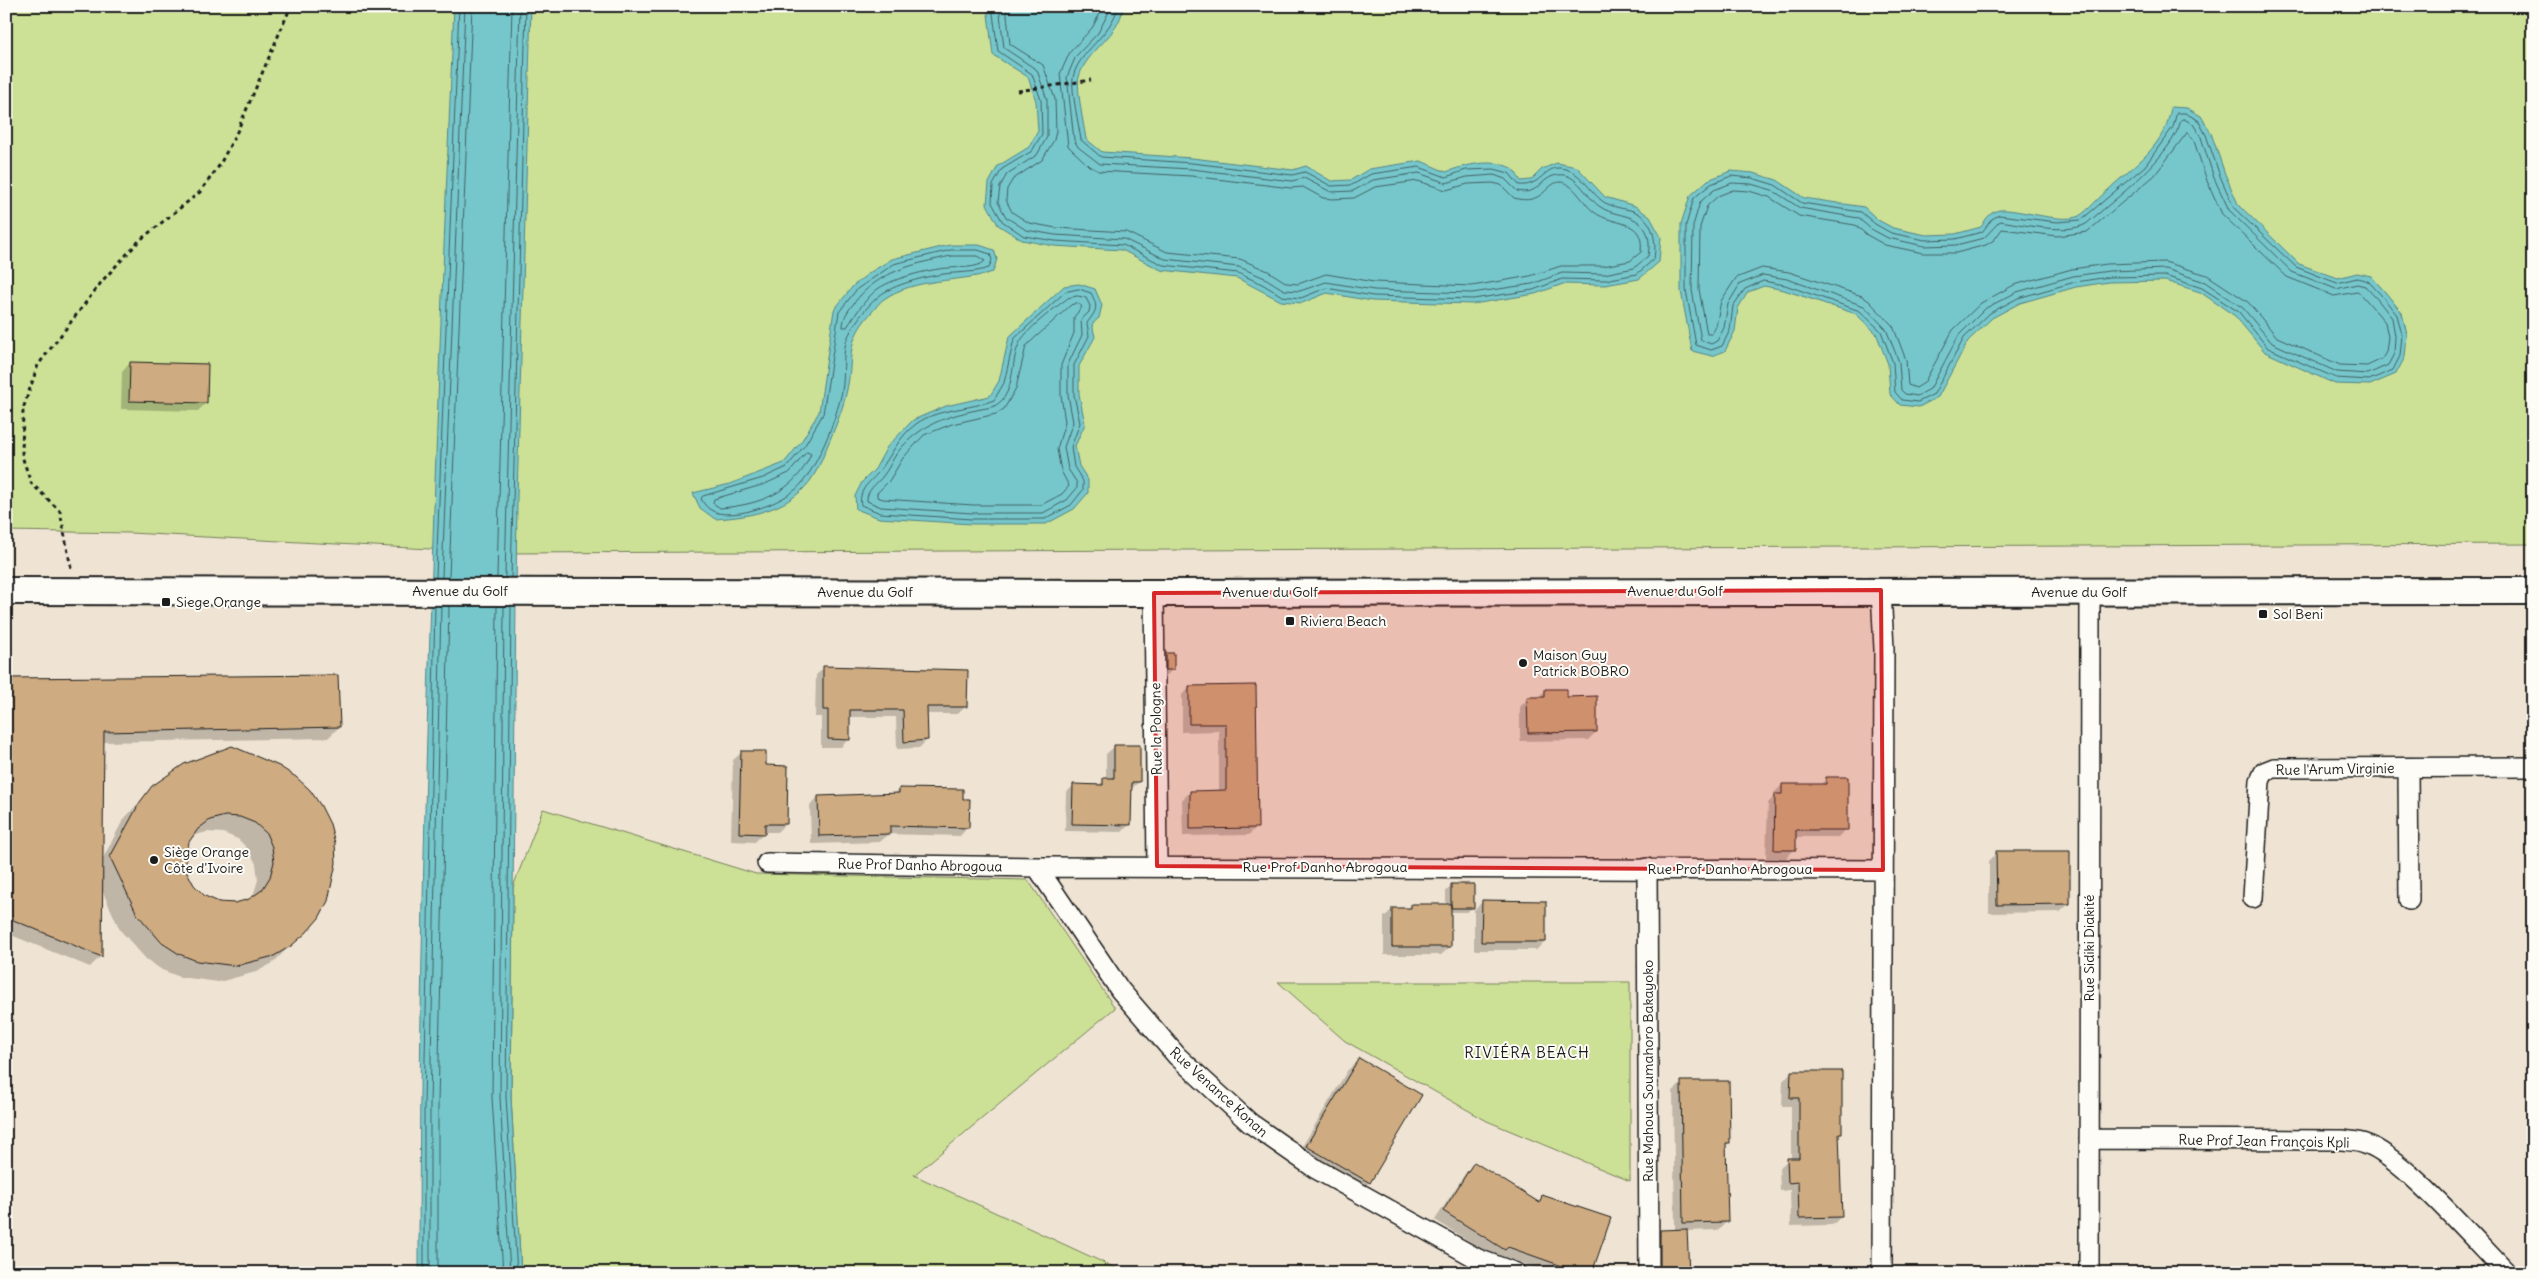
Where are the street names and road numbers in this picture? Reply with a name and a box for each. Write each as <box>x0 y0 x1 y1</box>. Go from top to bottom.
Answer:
street label: Avenue du Golf <box>412 582 508 600</box>
street label: Avenue du Golf <box>1627 582 1723 600</box>
street label: Avenue du Golf <box>817 583 913 601</box>
street label: Avenue du Golf <box>1222 583 1318 601</box>
street label: Avenue du Golf <box>2031 583 2127 601</box>
street label: Rue la Pologne <box>1146 682 1166 776</box>
street label: Rue l'Arum Virginie <box>2275 759 2395 779</box>
street label: Rue Prof Danho Abrogoua <box>837 855 1003 875</box>
street label: Rue Prof Danho Abrogoua <box>1243 858 1407 876</box>
street label: Rue Prof Danho Abrogoua <box>1648 860 1812 878</box>
street label: Rue Sidiki Diakité <box>2080 894 2098 1002</box>
street label: Rue Mahoua Soumahoro Bakayoko <box>1639 960 1657 1182</box>
street label: Rue Venance Konan <box>1166 1043 1272 1141</box>
street label: Rue Prof Jean François Kpli <box>2178 1131 2350 1151</box>

